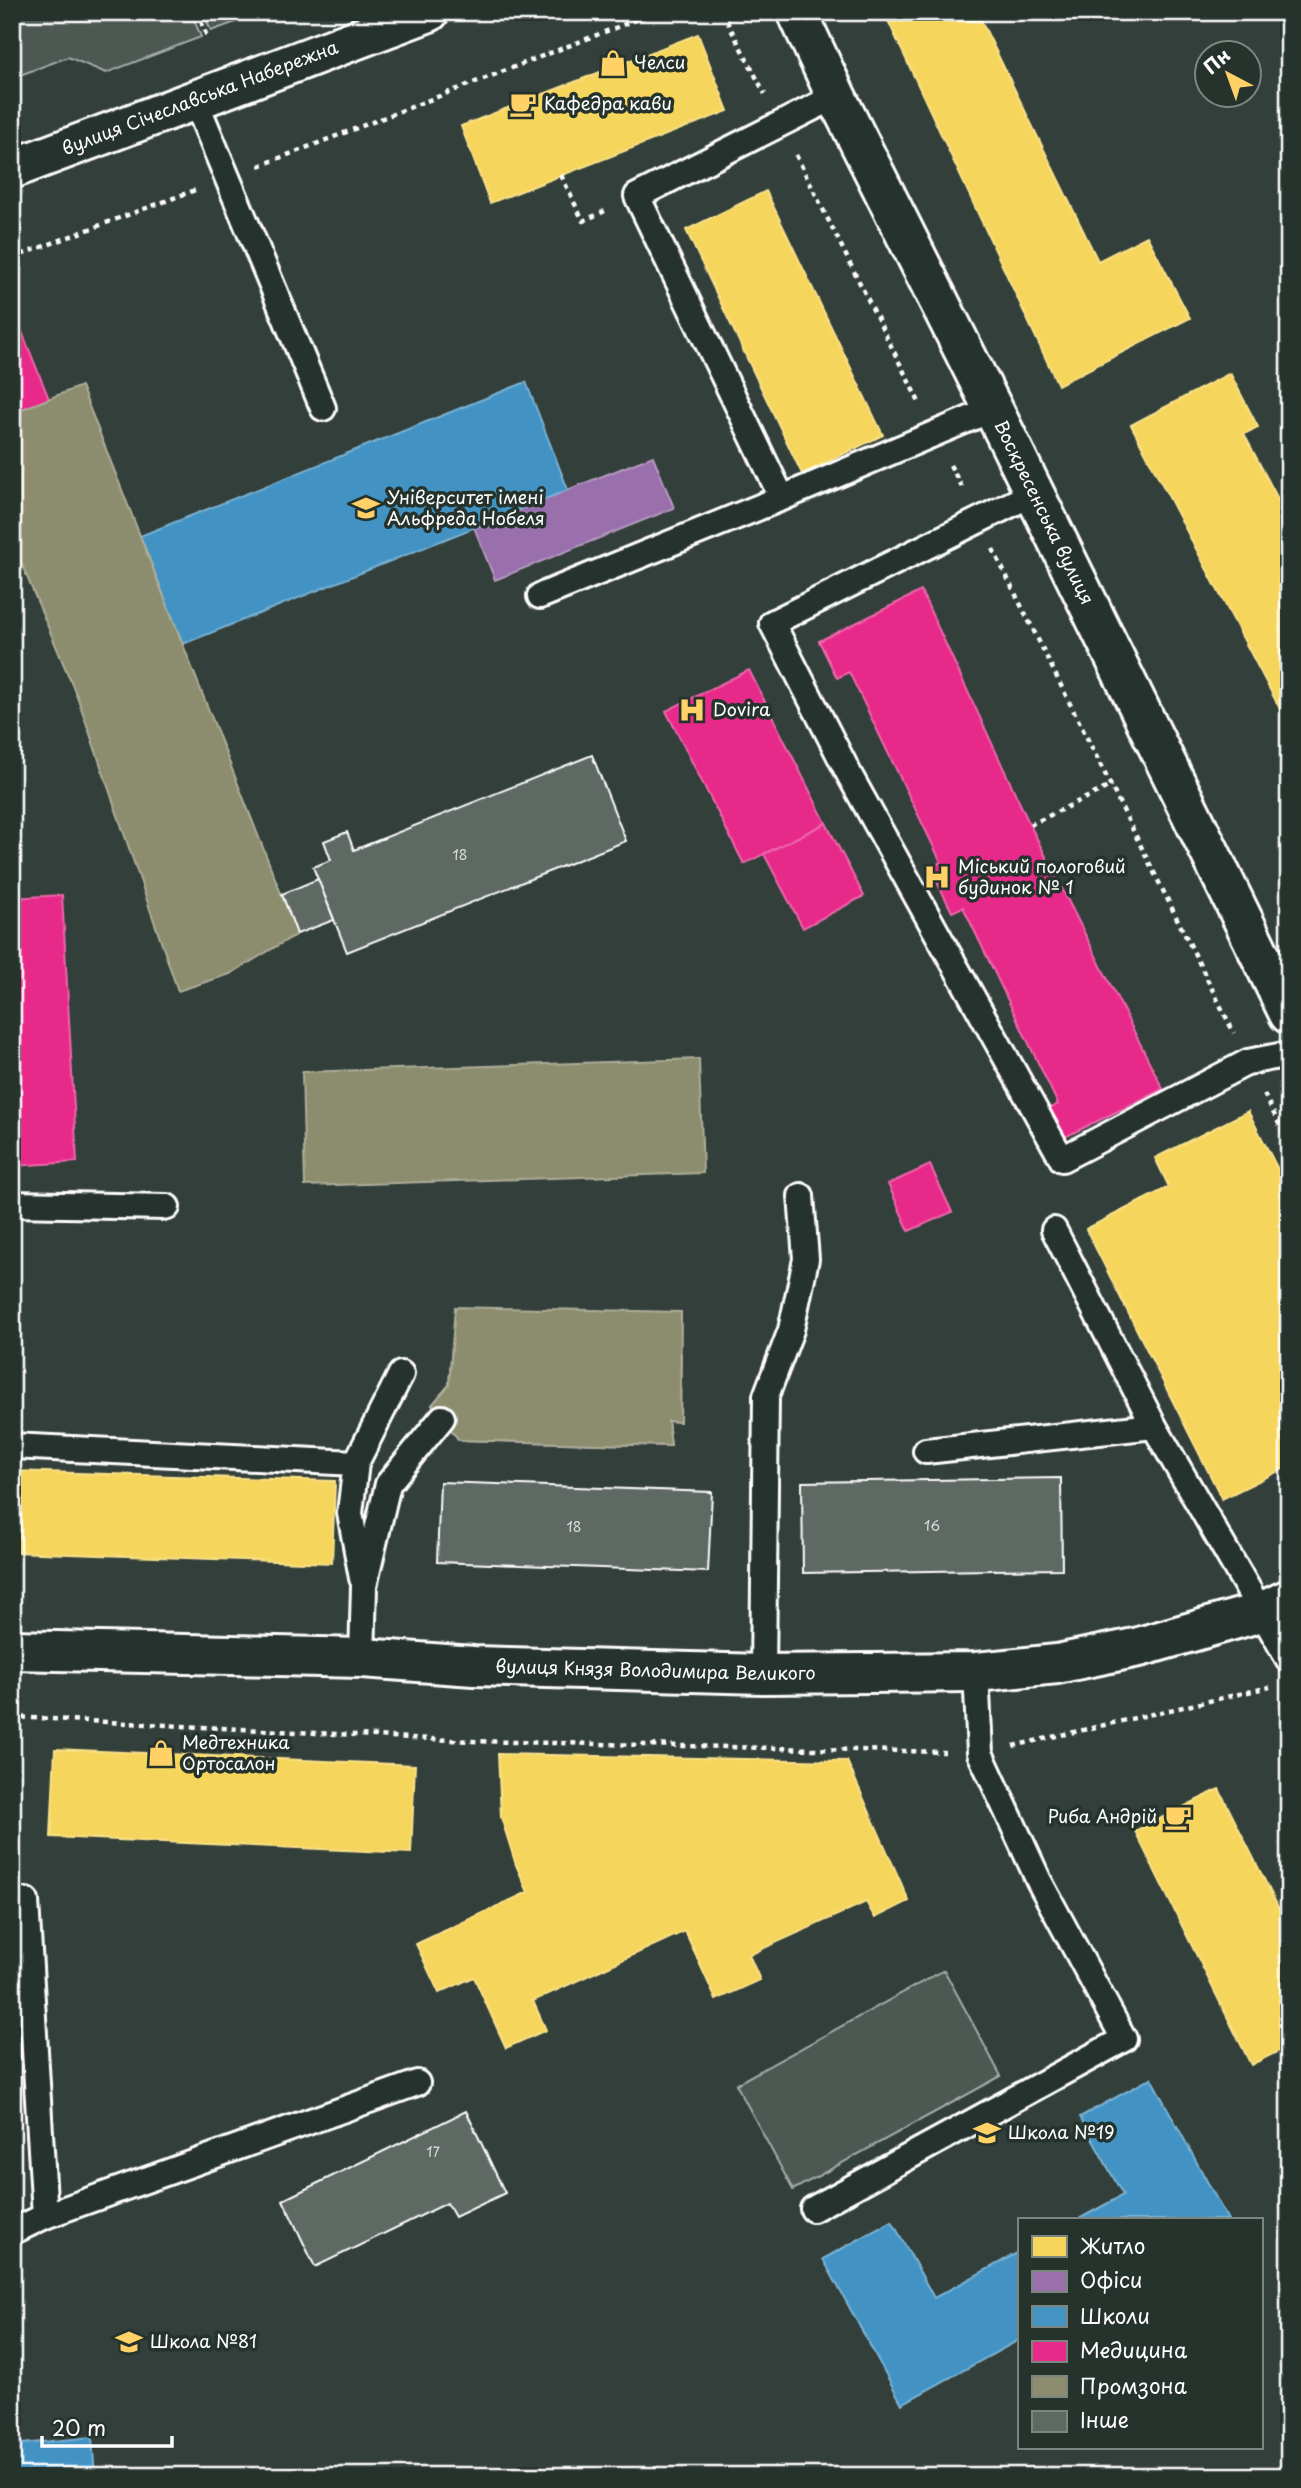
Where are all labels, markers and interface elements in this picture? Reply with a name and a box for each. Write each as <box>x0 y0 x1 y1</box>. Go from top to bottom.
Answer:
street label: вулиця Січеславська Набережна <box>58 32 342 161</box>
north arrow <box>1192 38 1262 108</box>
text: Пн <box>1197 41 1236 80</box>
shop icon: Челси <box>598 48 628 78</box>
place label: Челси <box>634 48 685 75</box>
cafe icon: Кафедра кави <box>508 89 538 119</box>
place label: Кафедра кави <box>544 89 672 116</box>
street label: Воскресенська вулиця <box>988 415 1102 609</box>
place label: Університет імені Альфреда Нобеля <box>387 483 545 531</box>
school or university icon: Університет імені Альфреда Нобеля <box>351 493 381 523</box>
hospital icon: Dovira <box>677 695 707 725</box>
place label: Dovira <box>713 695 771 722</box>
house number: 18 <box>452 844 468 865</box>
place label: Міський пологовий будинок № 1 <box>958 852 1126 900</box>
hospital icon: Міський пологовий будинок № 1 <box>922 862 952 892</box>
house number: 16 <box>924 1515 940 1536</box>
house number: 18 <box>566 1516 582 1537</box>
street label: вулиця Князя Володимира Великого <box>495 1652 816 1686</box>
place label: Медтехника Ортосалон <box>182 1728 290 1776</box>
shop icon: Медтехника Ортосалон <box>146 1738 176 1768</box>
place label: Риба Андрій <box>1048 1802 1157 1829</box>
cafe icon: Риба Андрій <box>1163 1802 1193 1832</box>
school or university icon: Школа №19 <box>972 2118 1002 2148</box>
place label: Школа №19 <box>1008 2118 1115 2145</box>
house number: 17 <box>426 2141 440 2162</box>
legend <box>1018 2218 1262 2450</box>
text: Житло <box>1080 2229 1145 2261</box>
text: Офіси <box>1080 2263 1142 2295</box>
text: Школи <box>1080 2299 1150 2331</box>
school or university icon: Школа №81 <box>114 2327 144 2357</box>
place label: Школа №81 <box>150 2327 257 2354</box>
text: Медицина <box>1080 2333 1188 2365</box>
text: Промзона <box>1080 2369 1187 2401</box>
text: Інше <box>1080 2403 1129 2435</box>
scale bar <box>42 2404 172 2448</box>
text: 20 m <box>52 2411 106 2443</box>

